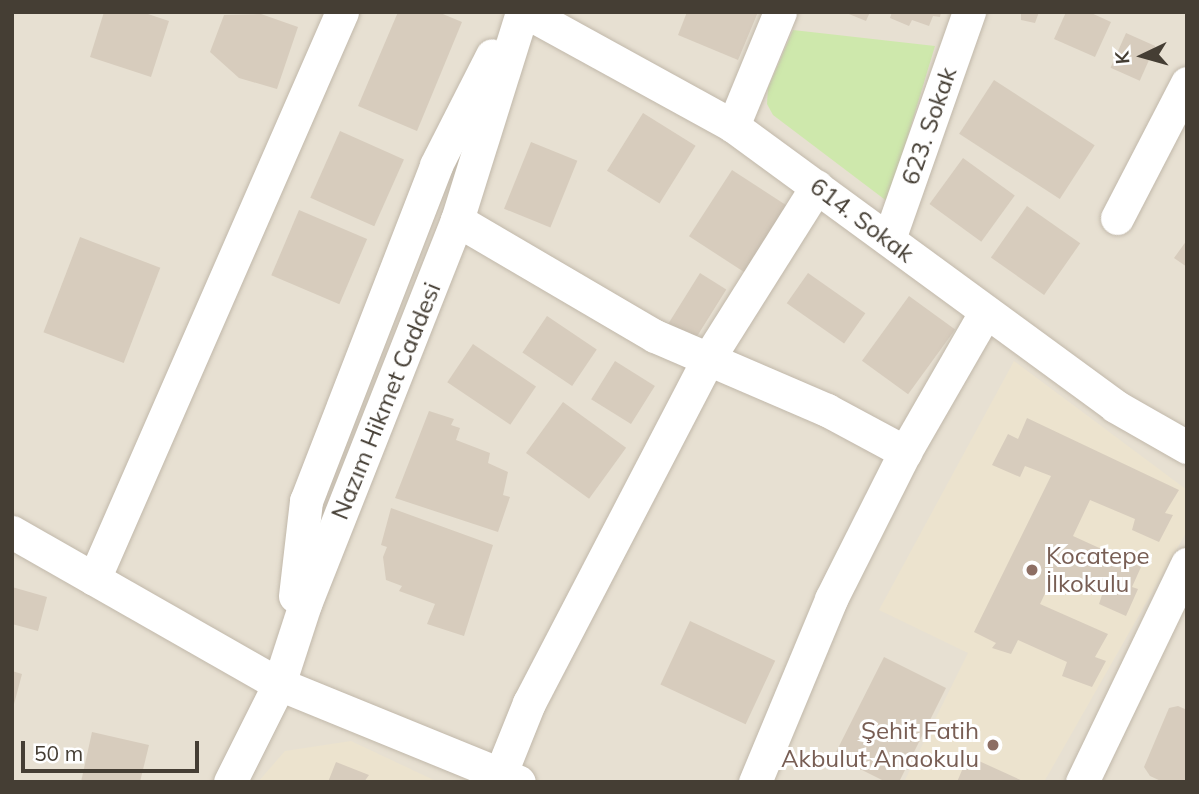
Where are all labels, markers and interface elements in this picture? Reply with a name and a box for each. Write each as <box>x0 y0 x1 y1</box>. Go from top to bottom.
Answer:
north arrow <box>1108 21 1178 91</box>
text: K <box>1110 50 1135 65</box>
street label: 623. Sokak <box>895 63 963 189</box>
street label: 614. Sokak <box>804 172 920 268</box>
street label: Nazım Hikmet Caddesi <box>325 278 447 524</box>
place label: Kocatepe İlkokulu <box>1046 542 1150 598</box>
marker: Kocatepe İlkokulu <box>1024 562 1040 578</box>
place label: Şehit Fatih Akbulut Anaokulu <box>781 717 979 773</box>
scale bar <box>24 728 203 772</box>
marker: Şehit Fatih Akbulut Anaokulu <box>985 737 1001 753</box>
text: 50 m <box>34 740 83 766</box>

